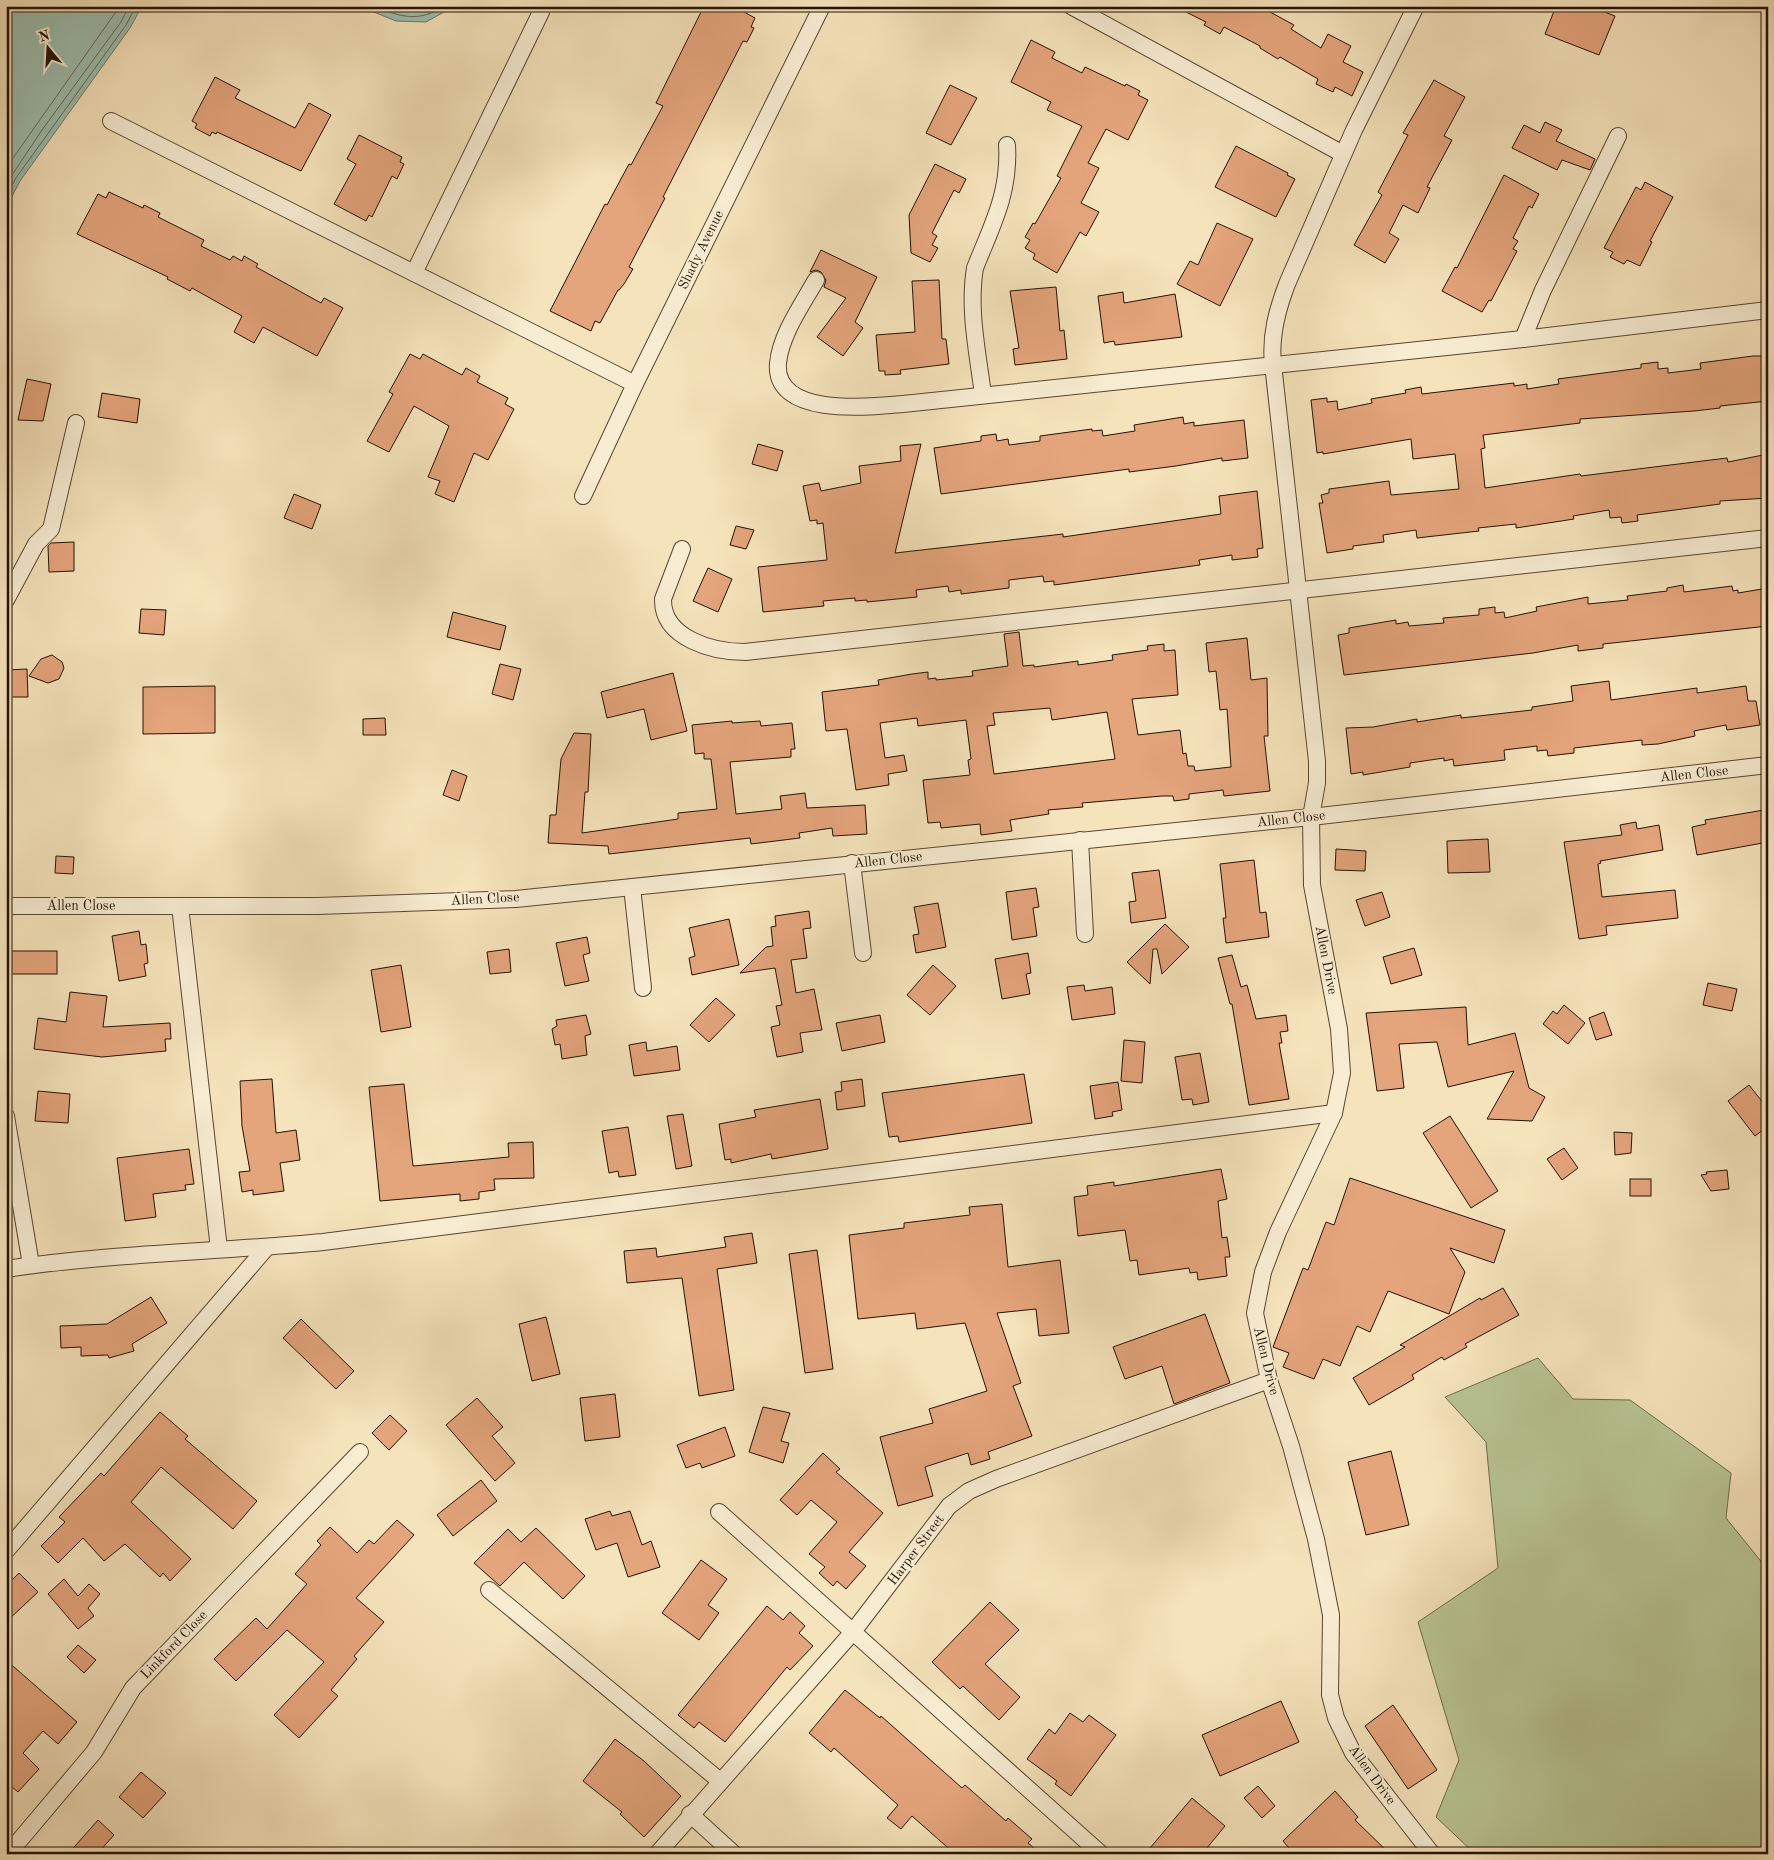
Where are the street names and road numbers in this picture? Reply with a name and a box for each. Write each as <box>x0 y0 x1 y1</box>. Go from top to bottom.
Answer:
street label: Shady Avenue <box>676 208 726 292</box>
street label: Allen Close <box>1659 763 1729 785</box>
street label: Allen Close <box>1256 808 1326 830</box>
street label: Allen Close <box>853 849 923 871</box>
street label: Allen Close <box>450 890 520 908</box>
street label: Allen Close <box>47 899 115 913</box>
street label: Allen Drive <box>1312 924 1340 996</box>
street label: Allen Drive <box>1251 1325 1281 1397</box>
street label: Harper Street <box>885 1512 947 1588</box>
street label: Linkford Close <box>138 1608 210 1682</box>
street label: Allen Drive <box>1346 1743 1398 1807</box>

